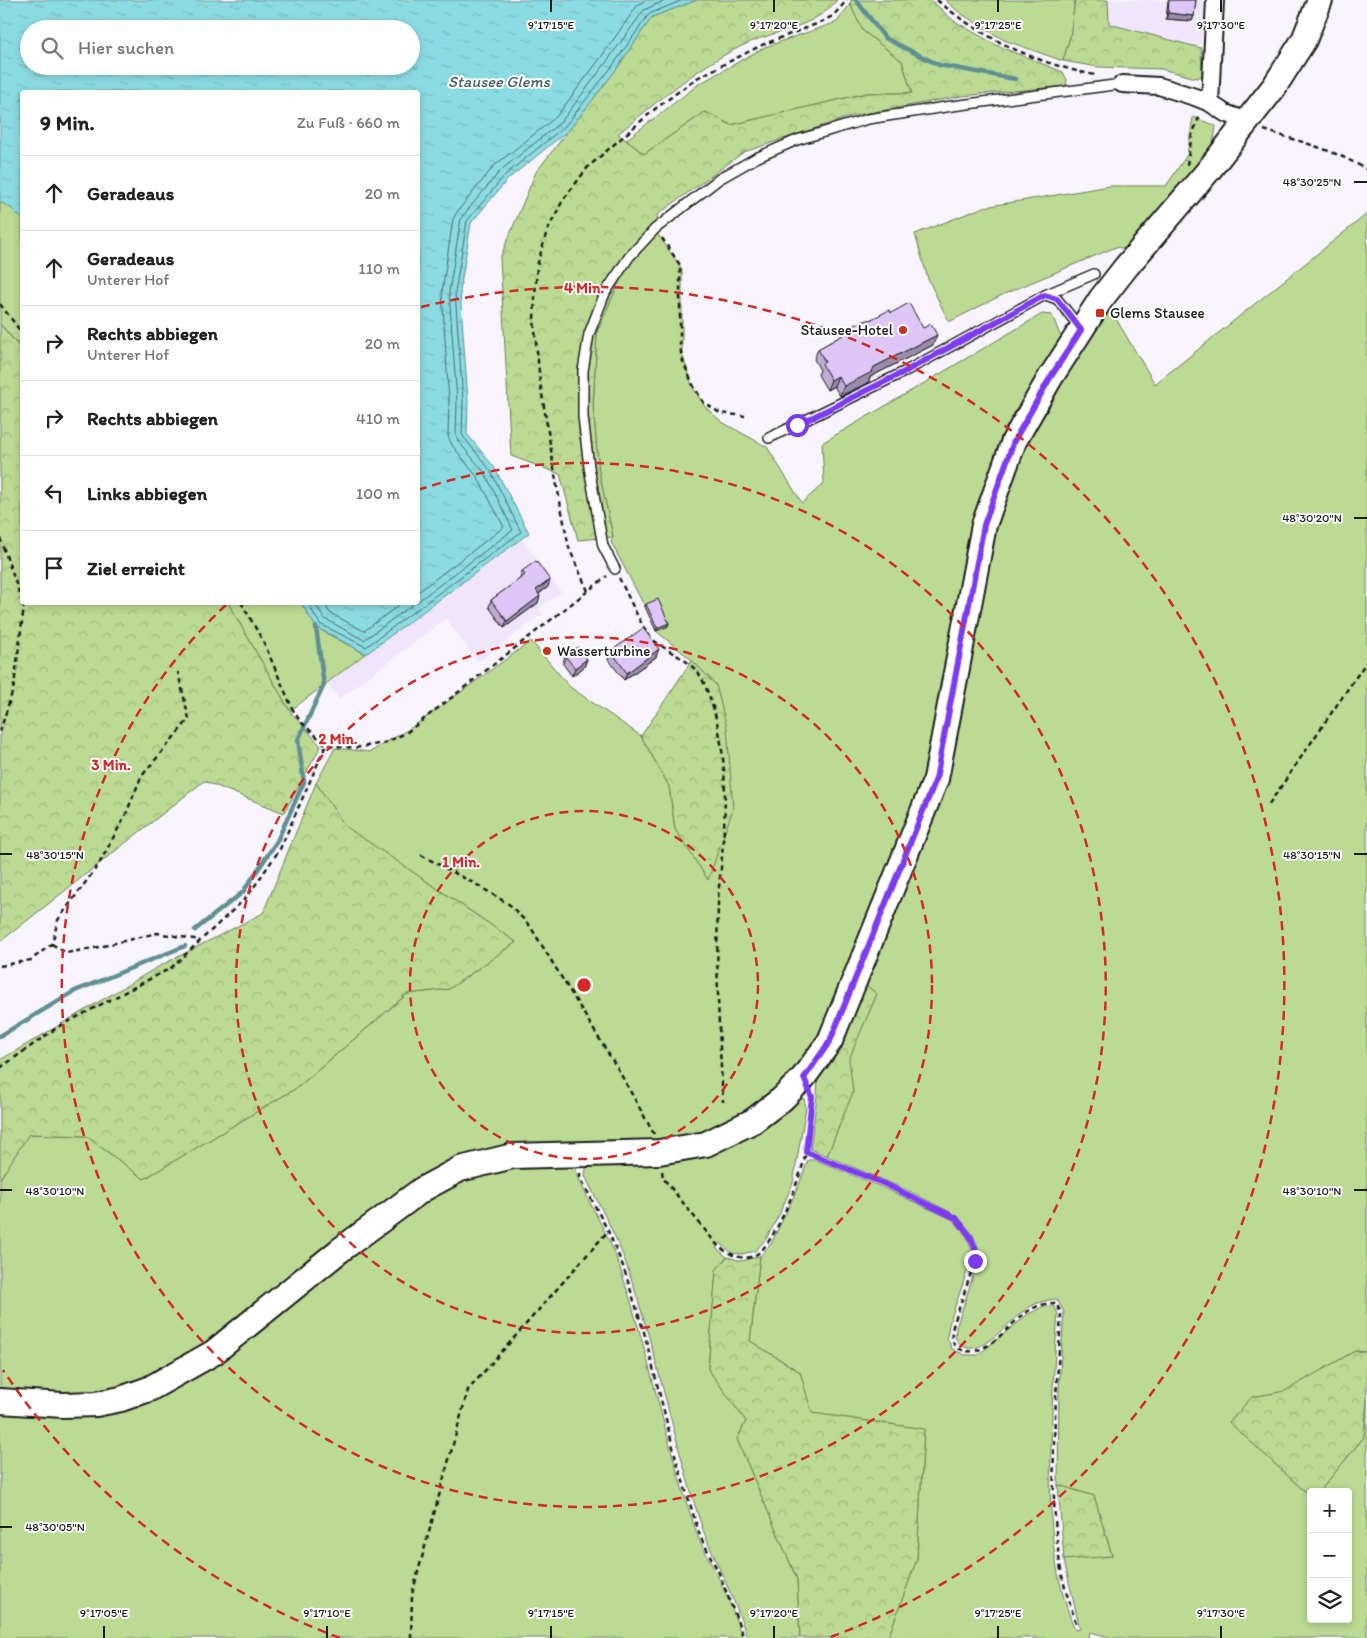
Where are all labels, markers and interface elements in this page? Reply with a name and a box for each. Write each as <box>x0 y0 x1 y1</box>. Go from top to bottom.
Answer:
text: 9°17'15"E <box>528 18 575 32</box>
text: 9°17'20"E <box>750 18 799 32</box>
text: 9°17'25"E <box>974 18 1022 32</box>
text: 9°17'30"E <box>1197 18 1246 32</box>
search box <box>20 20 420 75</box>
icon: search <box>38 34 66 62</box>
text: Hier suchen <box>78 36 174 59</box>
water label: Stausee Glems <box>448 72 551 91</box>
text: 9 Min. <box>40 110 95 135</box>
text: Zu Fuß · 660 m <box>297 113 400 132</box>
text: 48°30'25"N <box>1283 175 1341 189</box>
icon: ahead <box>40 179 68 207</box>
text: Geradeaus <box>87 182 174 205</box>
text: 20 m <box>365 184 400 203</box>
text: Geradeaus <box>87 247 174 270</box>
icon: ahead <box>40 254 68 282</box>
text: 110 m <box>358 259 400 278</box>
text: Unterer Hof <box>87 270 169 289</box>
text: 4 Min. <box>564 279 604 297</box>
place label: Glems Stausee <box>1110 304 1205 322</box>
marker: Glems Stausee <box>1094 307 1106 319</box>
place label: Stausee-Hotel <box>801 321 894 339</box>
text: Rechts abbiegen <box>87 322 218 345</box>
marker: Stausee-Hotel <box>897 324 909 336</box>
icon: right <box>40 329 68 357</box>
text: 20 m <box>365 334 400 353</box>
text: Unterer Hof <box>87 345 169 364</box>
icon: right <box>40 404 68 432</box>
text: Rechts abbiegen <box>87 407 218 430</box>
text: 410 m <box>356 409 400 428</box>
route start <box>786 414 809 437</box>
icon: left <box>40 479 68 507</box>
text: Links abbiegen <box>87 482 207 505</box>
text: 100 m <box>356 484 400 503</box>
text: 48°30'20"N <box>1282 511 1342 525</box>
icon: arrive <box>40 554 68 582</box>
text: Ziel erreicht <box>87 557 185 580</box>
place label: Wasserturbine <box>557 642 650 660</box>
marker: Wasserturbine <box>541 645 553 657</box>
text: 2 Min. <box>318 730 358 748</box>
text: 3 Min. <box>91 756 131 774</box>
text: 48°30'15"N <box>26 848 84 862</box>
text: 48°30'15"N <box>1283 848 1341 862</box>
text: 1 Min. <box>442 853 480 871</box>
centre of rings <box>575 976 593 994</box>
text: 48°30'10"N <box>26 1184 84 1198</box>
text: 48°30'10"N <box>1283 1184 1341 1198</box>
route end <box>964 1250 987 1273</box>
map controls <box>1307 1488 1352 1623</box>
button: + <box>1307 1488 1352 1533</box>
text: 48°30'05"N <box>25 1520 85 1534</box>
button: − <box>1307 1533 1352 1578</box>
button: layers <box>1307 1578 1352 1623</box>
text: 9°17'05"E <box>80 1606 129 1620</box>
text: 9°17'10"E <box>303 1606 351 1620</box>
text: 9°17'15"E <box>528 1606 575 1620</box>
text: 9°17'20"E <box>750 1606 799 1620</box>
text: 9°17'25"E <box>974 1606 1022 1620</box>
text: 9°17'30"E <box>1197 1606 1246 1620</box>

